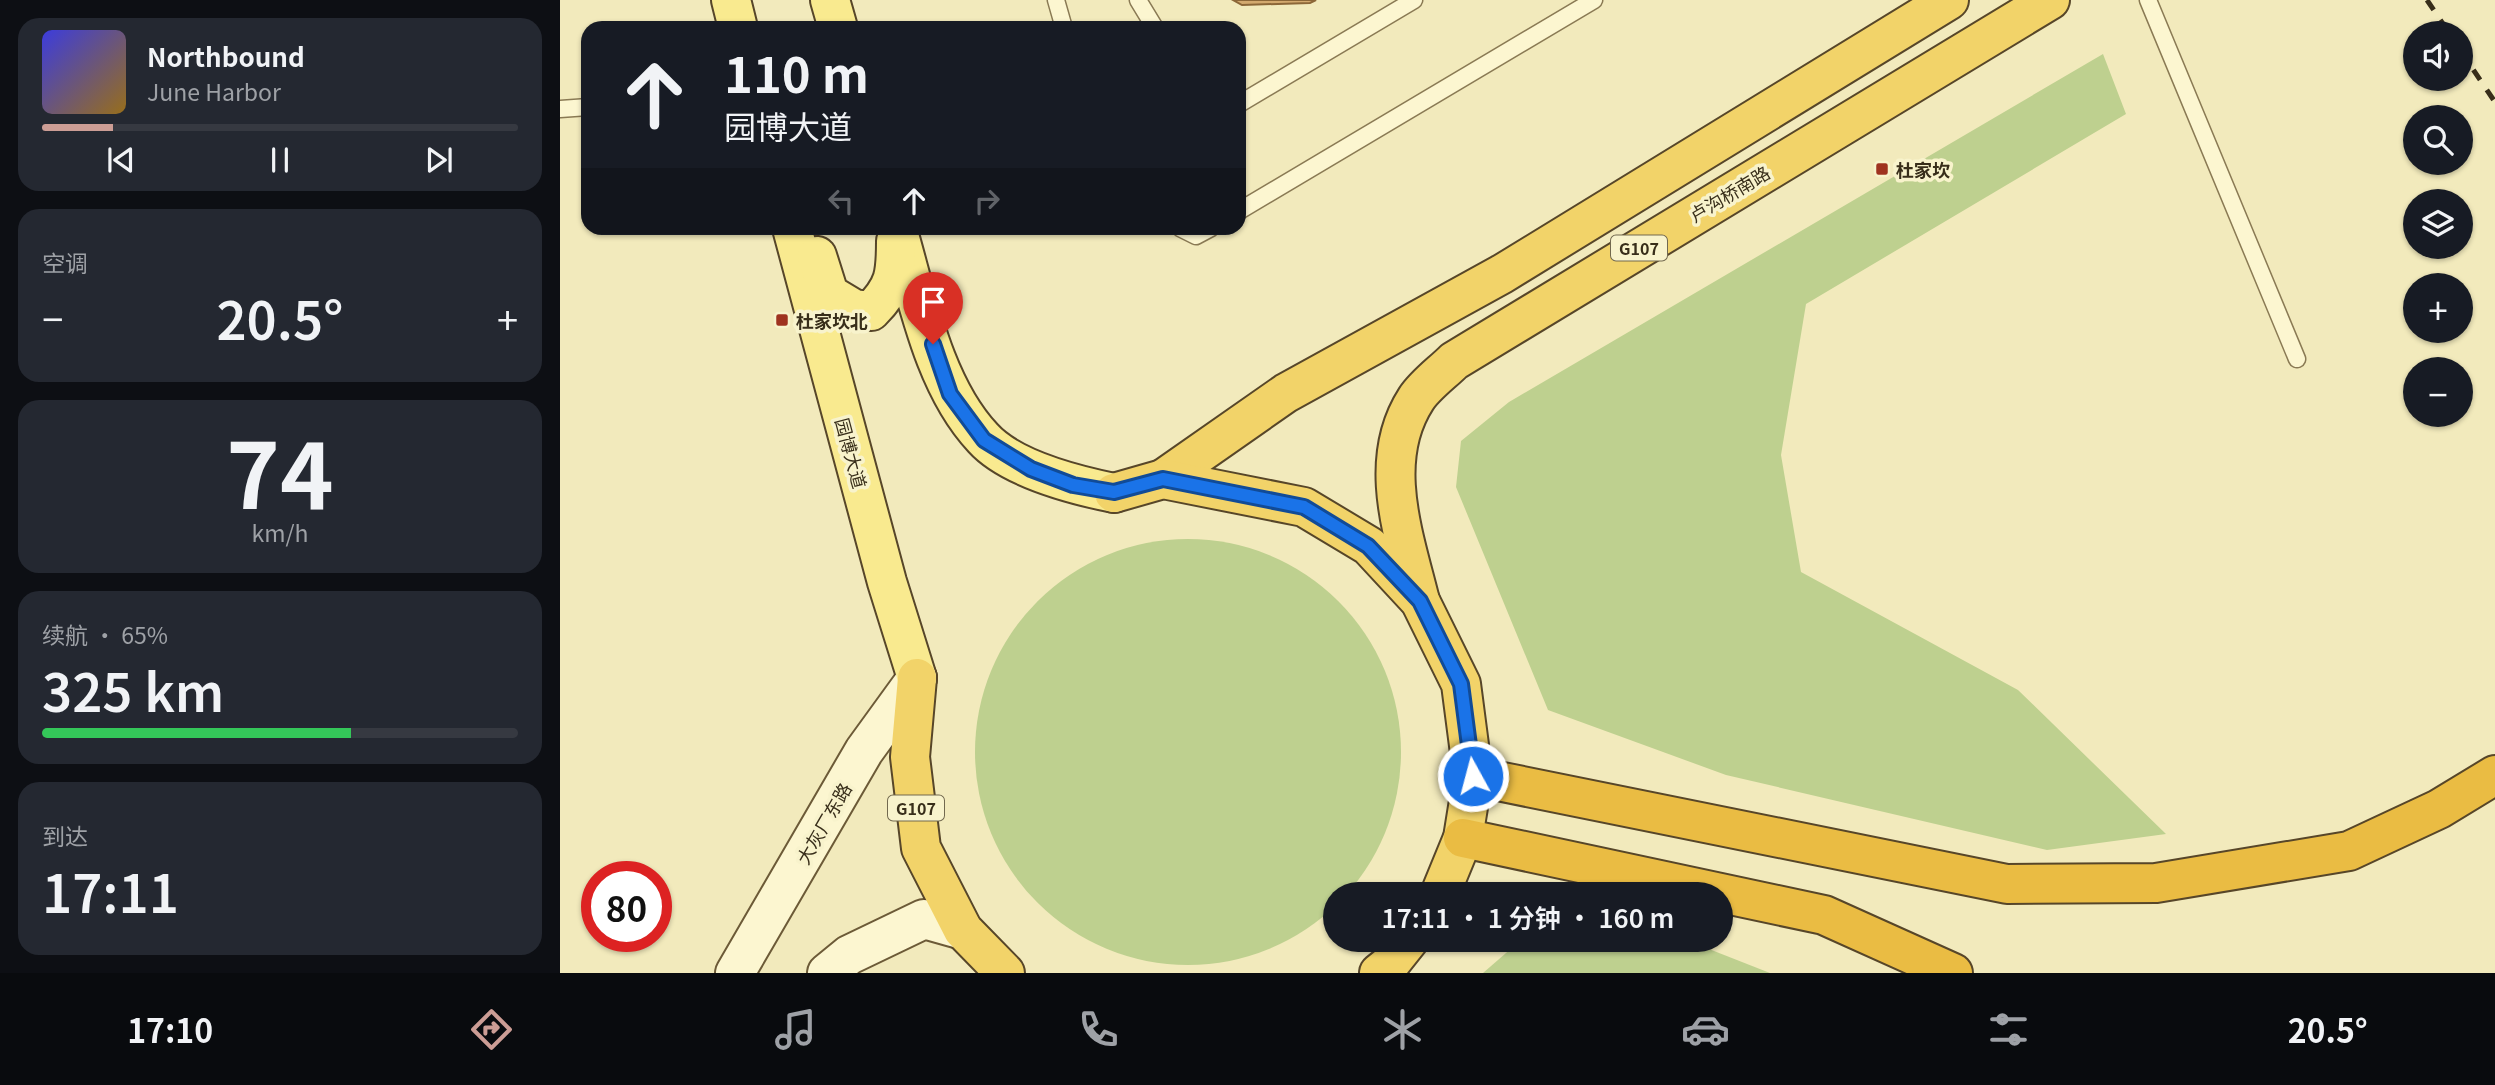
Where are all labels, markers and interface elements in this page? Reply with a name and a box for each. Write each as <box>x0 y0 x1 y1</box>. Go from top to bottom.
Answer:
map controls <box>2403 21 2473 427</box>
button: sound <box>2403 21 2473 91</box>
text: 110 m <box>724 36 869 107</box>
text: Northbound <box>147 37 305 74</box>
icon: ahead <box>609 49 700 140</box>
text: June Harbor <box>147 74 281 108</box>
text: 园博大道 <box>724 102 852 148</box>
button: search <box>2403 105 2473 175</box>
icon: previous <box>102 141 140 179</box>
icon: pause <box>261 141 299 179</box>
icon: next <box>420 141 458 179</box>
place label: 杜家坎 <box>1896 156 1950 182</box>
street label: 卢沟桥南路 <box>1684 159 1774 227</box>
marker: 杜家坎 <box>1874 161 1890 177</box>
icon: left <box>822 182 860 220</box>
icon: ahead <box>895 182 933 220</box>
icon: right <box>968 182 1006 220</box>
button: layers <box>2403 189 2473 259</box>
road number: G107 <box>1611 236 1667 260</box>
text: 空调 <box>42 245 88 279</box>
pin <box>903 272 963 344</box>
button: + <box>2403 273 2473 343</box>
text: 20.5° <box>216 280 344 355</box>
icon: arrive <box>914 283 952 321</box>
text: − <box>42 290 63 345</box>
text: + <box>497 290 518 345</box>
place label: 杜家坎北 <box>796 307 868 333</box>
marker: 杜家坎北 <box>774 312 790 328</box>
button: − <box>2403 357 2473 427</box>
text: 74 <box>226 403 334 535</box>
street label: 园博大道 <box>830 415 874 491</box>
text: km/h <box>252 515 308 549</box>
text: 续航 · 65% <box>42 617 168 651</box>
text: 325 km <box>42 652 224 727</box>
position arrow <box>1436 739 1510 813</box>
street label: 大灰厂东路 <box>789 778 857 868</box>
road number: G107 <box>888 796 944 820</box>
text: 到达 <box>42 818 88 852</box>
text: 17:11 <box>42 853 179 928</box>
speed limit sign: 80 <box>581 861 672 952</box>
text: 17:11 · 1 分钟 · 160 m <box>1382 898 1674 935</box>
icon: directions <box>467 1005 516 1054</box>
icon: music <box>771 1005 820 1054</box>
icon: phone <box>1074 1005 1123 1054</box>
icon: climate <box>1378 1005 1427 1054</box>
icon: car <box>1681 1005 1730 1054</box>
icon: filters <box>1984 1005 2033 1054</box>
text: 17:10 <box>127 1006 213 1052</box>
text: 20.5° <box>2288 1006 2368 1052</box>

